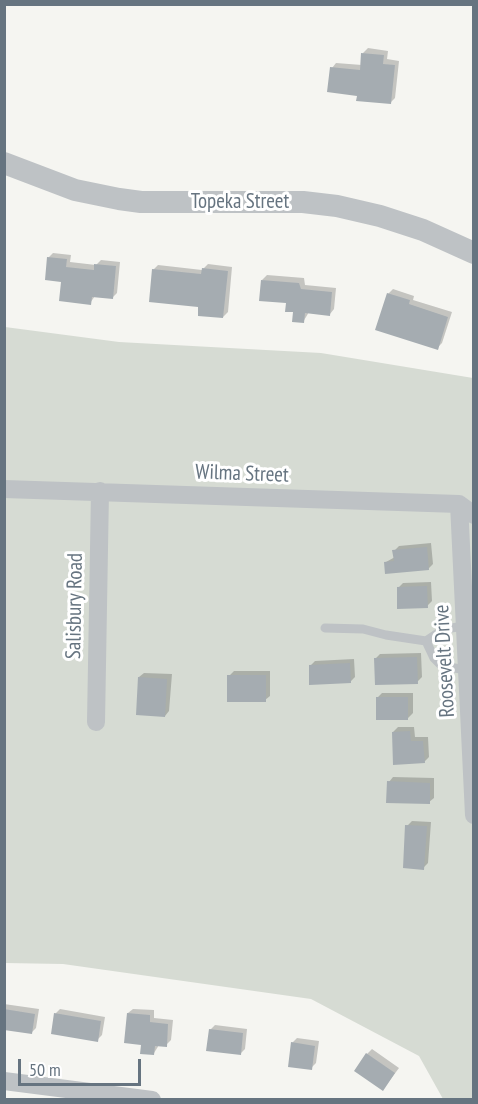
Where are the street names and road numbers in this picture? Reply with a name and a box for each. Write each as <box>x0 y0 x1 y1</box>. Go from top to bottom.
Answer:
street label: Topeka Street <box>191 189 289 215</box>
street label: Wilma Street <box>195 460 289 488</box>
street label: Salisbury Road <box>61 553 89 659</box>
street label: Roosevelt Drive <box>429 604 461 718</box>

